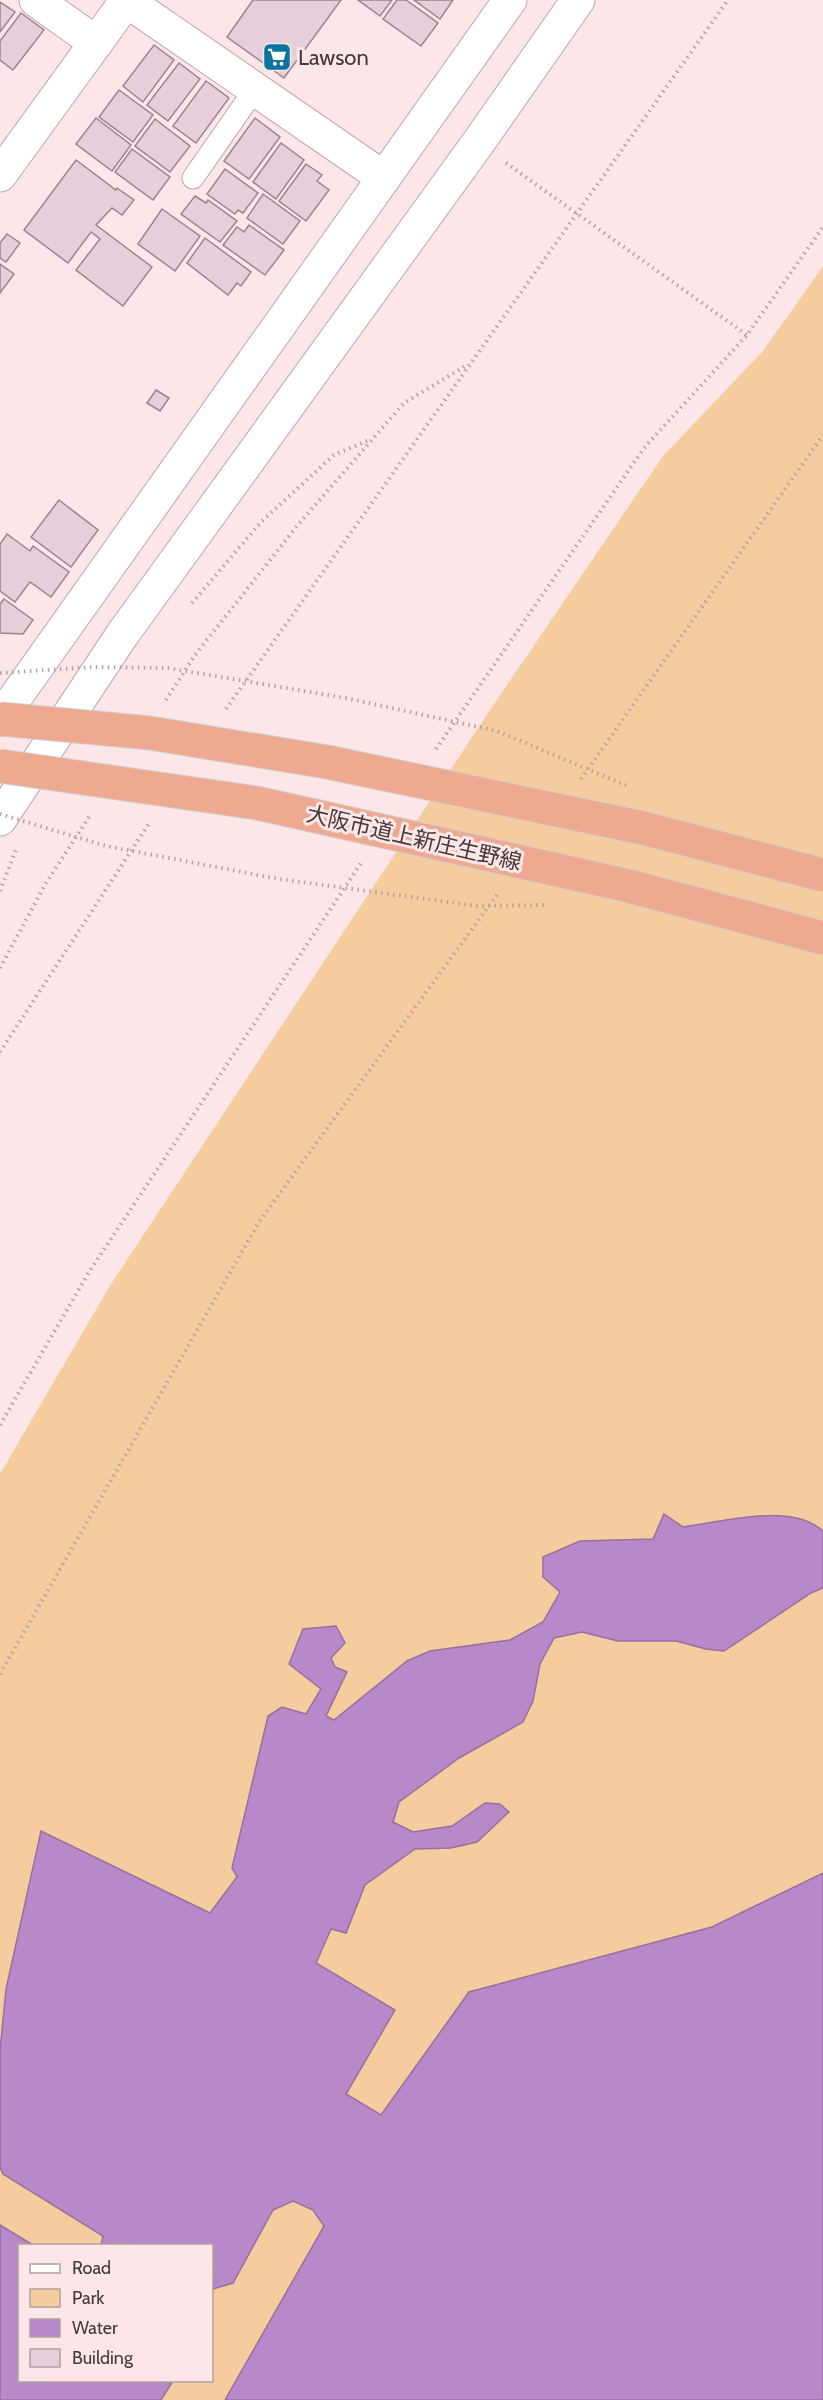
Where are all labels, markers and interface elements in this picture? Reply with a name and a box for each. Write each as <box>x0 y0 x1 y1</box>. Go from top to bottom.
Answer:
supermarket icon: Lawson <box>261 41 293 73</box>
place label: Lawson <box>298 44 369 71</box>
street label: 大阪市道上新庄生野線 <box>304 800 524 876</box>
legend <box>18 2244 213 2382</box>
text: Road <box>72 2257 111 2279</box>
text: Park <box>72 2287 105 2309</box>
text: Water <box>72 2317 118 2339</box>
text: Building <box>72 2347 134 2369</box>

